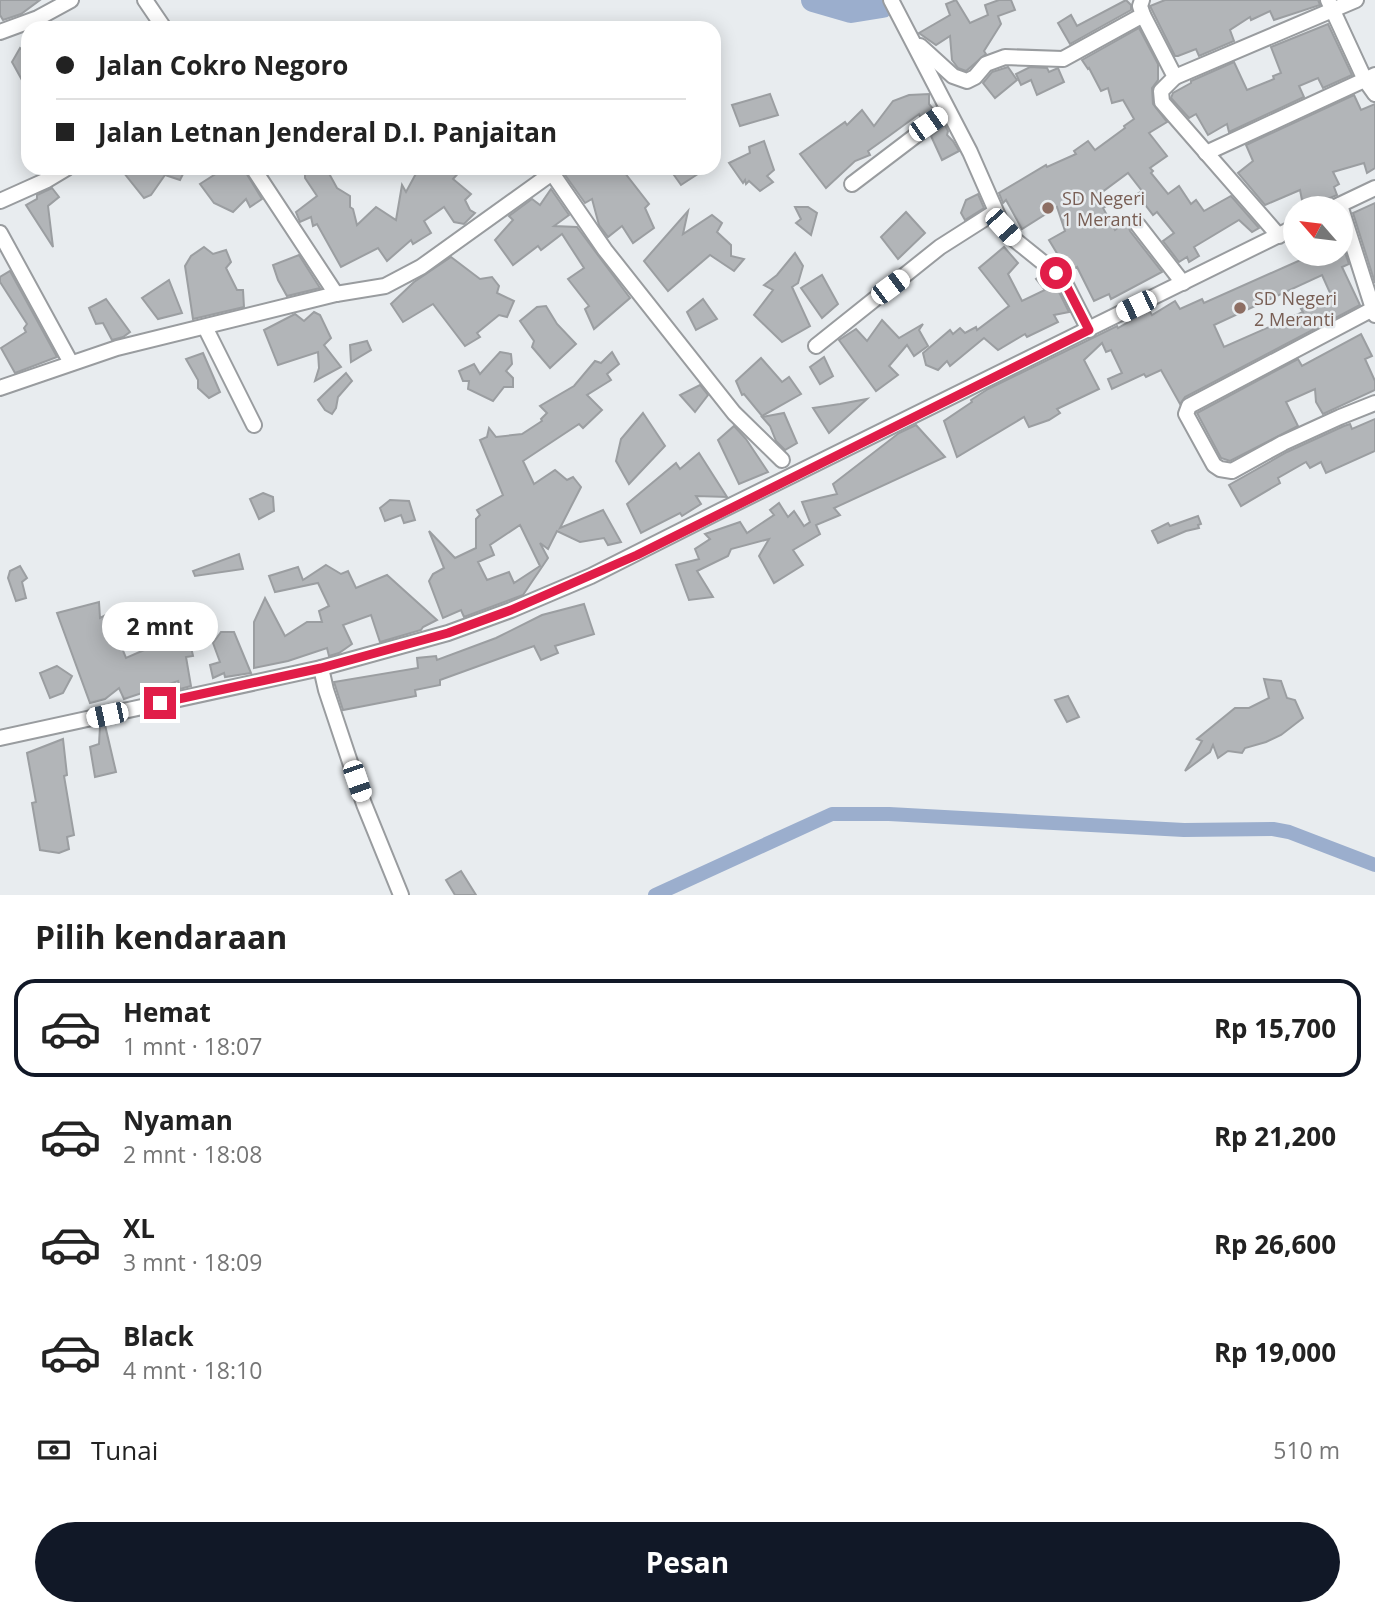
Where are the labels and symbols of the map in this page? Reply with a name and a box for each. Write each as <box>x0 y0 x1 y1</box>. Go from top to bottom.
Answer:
car <box>905 103 952 145</box>
place label: SD Negeri 1 Meranti <box>1062 186 1145 231</box>
north arrow <box>1283 196 1353 266</box>
marker: SD Negeri 1 Meranti <box>1040 200 1056 216</box>
car <box>982 204 1025 250</box>
route start <box>1040 257 1072 289</box>
car <box>867 266 914 308</box>
place label: SD Negeri 2 Meranti <box>1254 286 1337 331</box>
car <box>1113 287 1160 325</box>
marker: SD Negeri 2 Meranti <box>1232 300 1248 316</box>
callout: 2 mnt <box>102 602 218 650</box>
route end <box>144 687 176 719</box>
car <box>85 700 130 730</box>
car <box>341 758 374 804</box>

